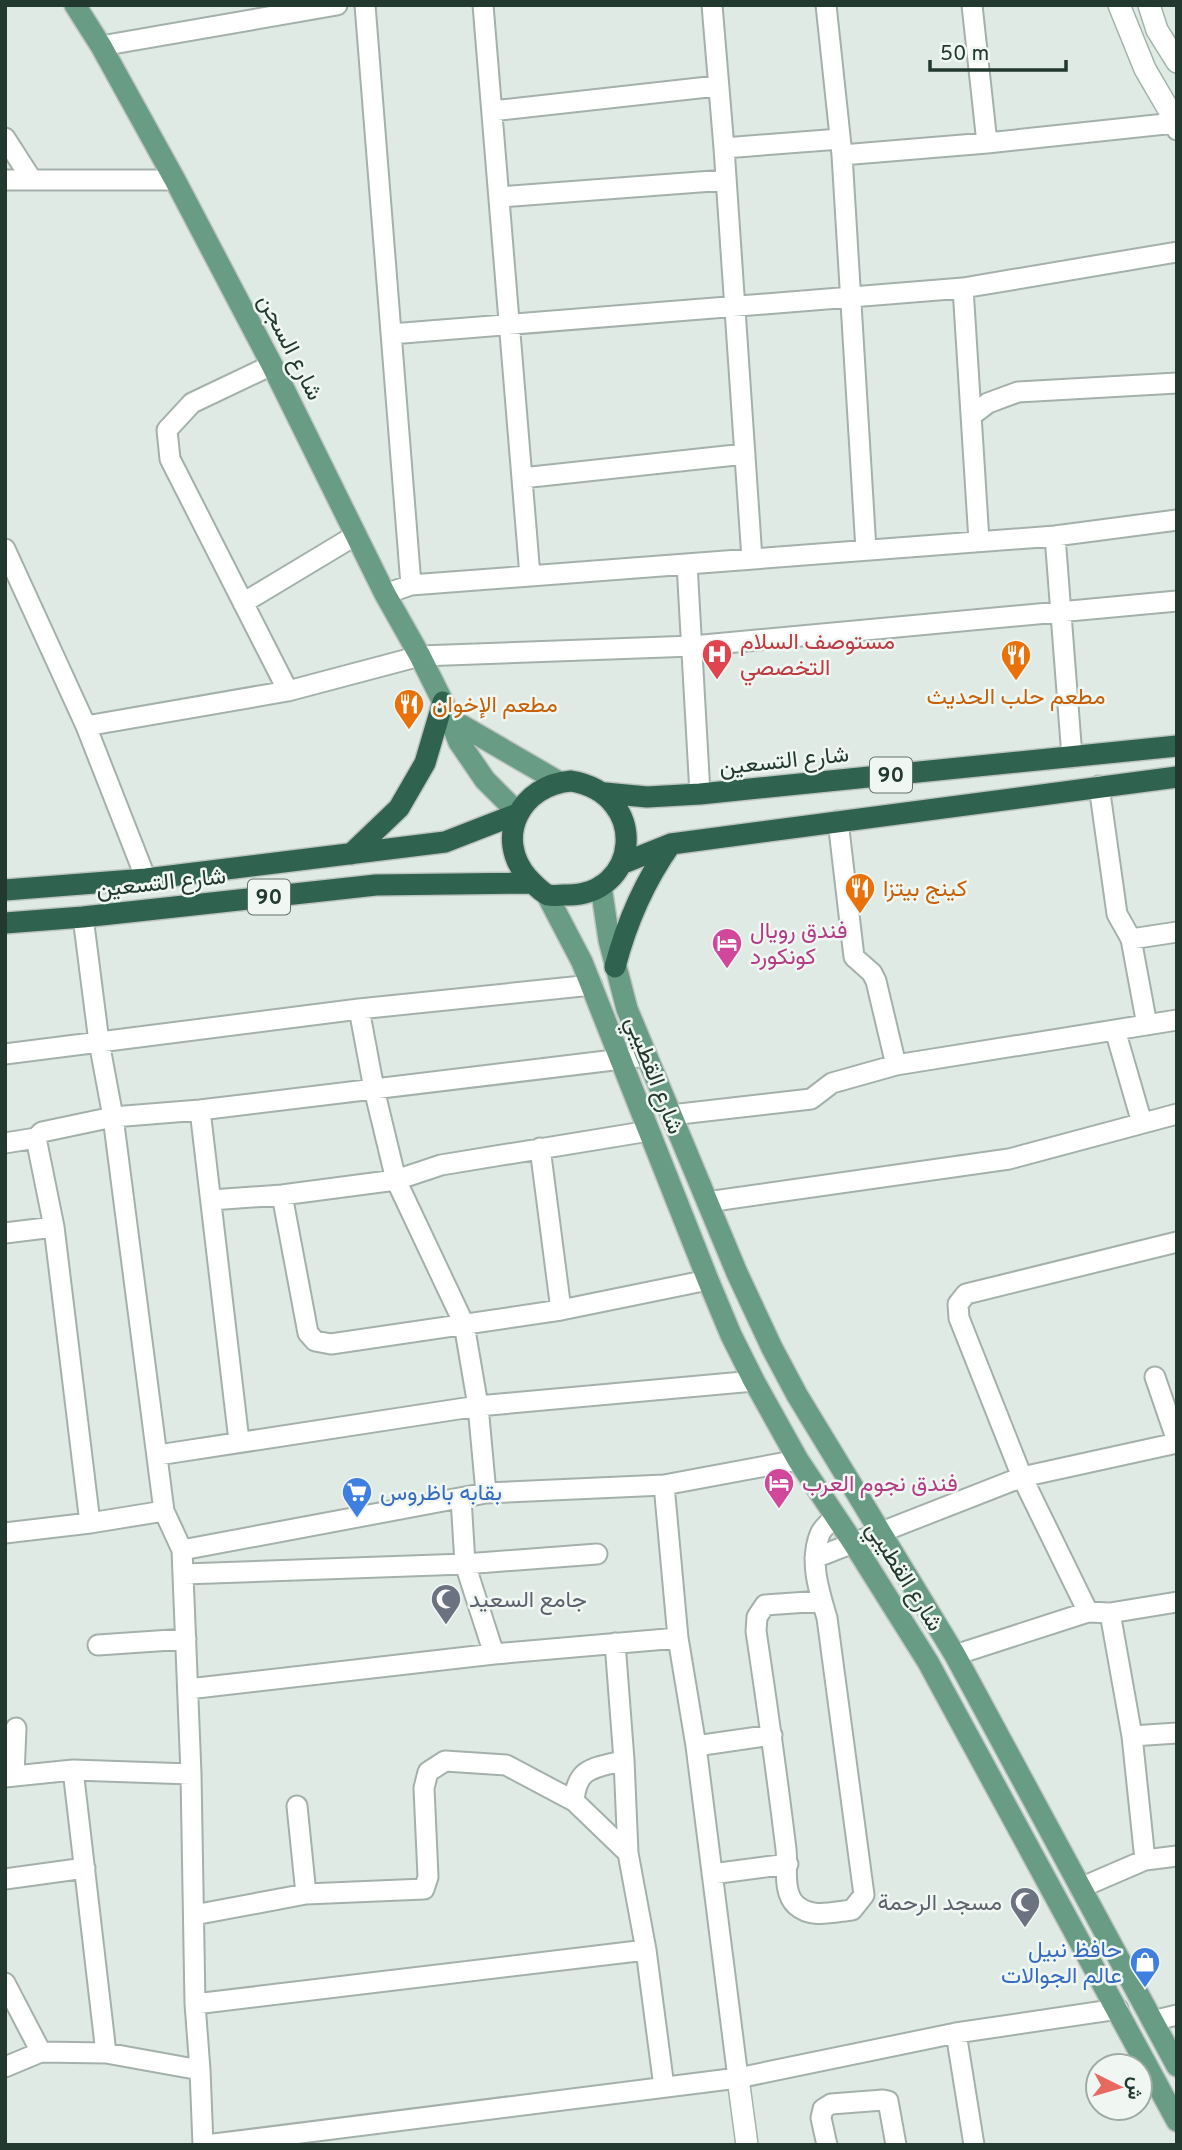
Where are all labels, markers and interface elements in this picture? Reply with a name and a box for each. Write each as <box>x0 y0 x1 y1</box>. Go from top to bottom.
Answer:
scale bar <box>930 28 1066 72</box>
text: 50 m <box>940 41 989 68</box>
street label: شارع السجن <box>250 290 328 406</box>
place label: مستوصف السلام التخصصي <box>740 629 895 686</box>
hospital icon: مستوصف السلام التخصصي <box>700 637 734 681</box>
restaurant icon: مطعم حلب الحديث <box>999 638 1033 682</box>
place label: مطعم حلب الحديث <box>927 684 1105 713</box>
restaurant icon: مطعم الإخوان <box>392 687 426 731</box>
place label: مطعم الإخوان <box>432 692 558 721</box>
street label: شارع التسعين <box>718 741 851 784</box>
road number: 90 <box>870 758 912 792</box>
street label: شارع التسعين <box>95 863 228 906</box>
restaurant icon: كينج بيتزا <box>843 871 877 915</box>
place label: كينج بيتزا <box>883 876 967 905</box>
road number: 90 <box>248 880 290 914</box>
place label: فندق رويال كونكورد <box>750 918 847 973</box>
hotel icon: فندق رويال كونكورد <box>710 926 744 970</box>
street label: شارع القطيبي <box>615 1013 688 1140</box>
hotel icon: فندق نجوم العرب <box>762 1466 796 1510</box>
place label: فندق نجوم العرب <box>802 1471 958 1500</box>
supermarket icon: بقابه باظروس <box>340 1475 374 1519</box>
place label: بقابه باظروس <box>380 1480 502 1509</box>
street label: شارع القطيبي <box>856 1517 948 1639</box>
mosque icon: جامع السعيد <box>429 1582 463 1626</box>
place label: جامع السعيد <box>469 1587 587 1616</box>
mosque icon: مسجد الرحمة <box>1008 1885 1042 1929</box>
place label: مسجد الرحمة <box>877 1890 1002 1919</box>
place label: حافظ نبيل عالم الجوالات <box>1001 1937 1122 1992</box>
shop icon: حافظ نبيل عالم الجوالات <box>1128 1945 1162 1989</box>
north arrow <box>1084 2052 1154 2122</box>
text: ش <box>1121 2076 1147 2101</box>

